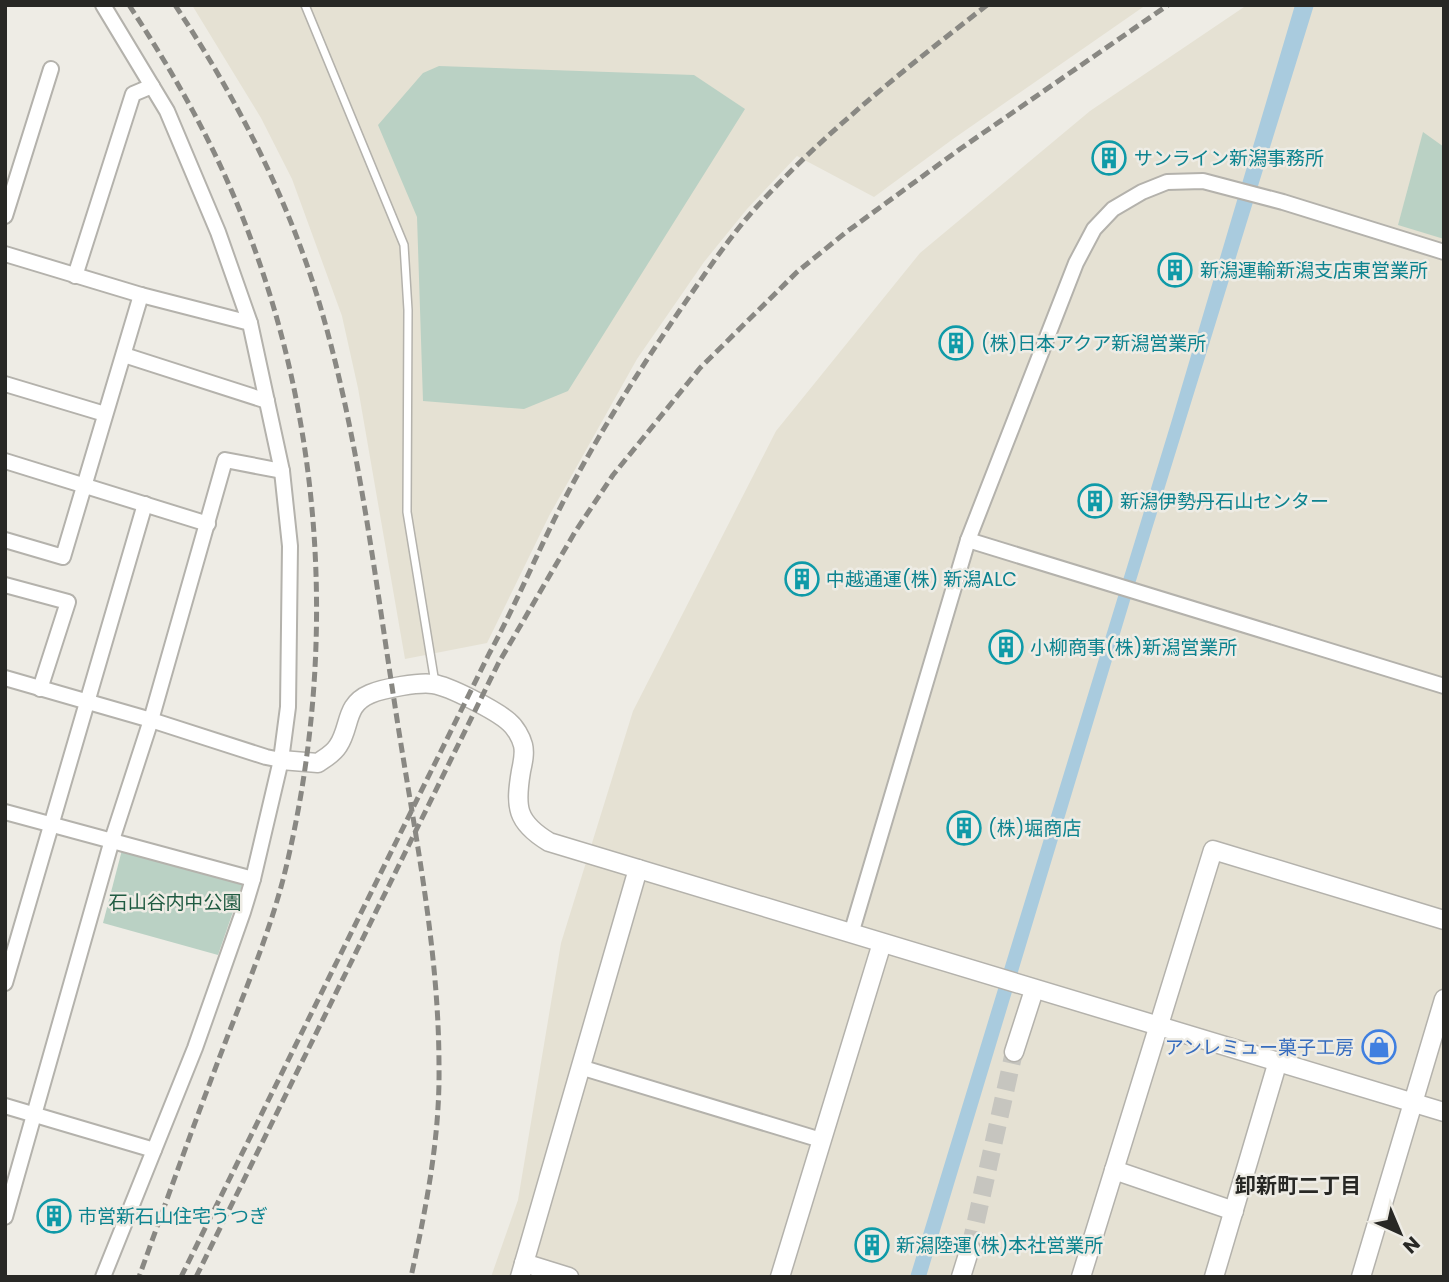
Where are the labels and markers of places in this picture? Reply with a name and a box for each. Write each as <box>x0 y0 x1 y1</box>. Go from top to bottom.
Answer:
building icon: サンライン新潟事務所 <box>1090 139 1128 177</box>
place label: サンライン新潟事務所 <box>1134 145 1324 172</box>
building icon: 新潟運輸新潟支店東営業所 <box>1156 251 1194 289</box>
place label: 新潟運輸新潟支店東営業所 <box>1200 257 1428 284</box>
building icon: (株)日本アクア新潟営業所 <box>937 324 975 362</box>
place label: (株)日本アクア新潟営業所 <box>981 330 1206 357</box>
building icon: 新潟伊勢丹石山センター <box>1076 482 1114 520</box>
place label: 新潟伊勢丹石山センター <box>1120 488 1329 515</box>
building icon: 中越通運(株) 新潟ALC <box>783 560 821 598</box>
place label: 中越通運(株) 新潟ALC <box>826 566 1017 593</box>
building icon: 小柳商事(株)新潟営業所 <box>987 628 1025 666</box>
place label: 小柳商事(株)新潟営業所 <box>1030 634 1237 661</box>
building icon: (株)堀商店 <box>945 809 983 847</box>
place label: (株)堀商店 <box>988 815 1081 842</box>
shop icon: アンレミュー菓子工房 <box>1360 1028 1398 1066</box>
place label: アンレミュー菓子工房 <box>1165 1034 1354 1061</box>
building icon: 市営新石山住宅うつぎ <box>35 1197 73 1235</box>
place label: 市営新石山住宅うつぎ <box>78 1203 268 1230</box>
building icon: 新潟陸運(株)本社営業所 <box>853 1226 891 1264</box>
place label: 新潟陸運(株)本社営業所 <box>896 1232 1103 1259</box>

